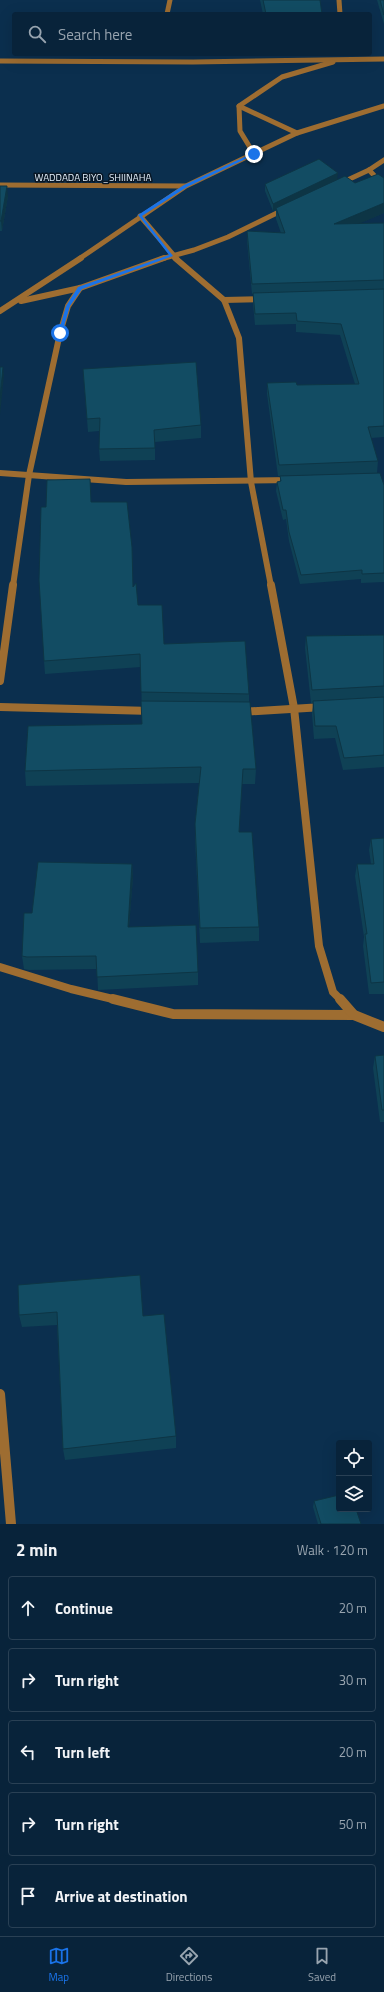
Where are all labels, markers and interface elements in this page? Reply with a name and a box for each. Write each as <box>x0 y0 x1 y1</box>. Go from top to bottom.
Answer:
search box <box>12 12 372 56</box>
icon: search <box>26 23 48 45</box>
text: Search here <box>58 23 132 46</box>
route end <box>245 145 263 163</box>
street label: WADDADA BIYO_SHIINAHA <box>35 170 152 185</box>
route start <box>51 324 69 342</box>
map controls <box>336 1440 372 1512</box>
button: locate <box>336 1440 372 1476</box>
button: layers <box>336 1476 372 1512</box>
text: 2 min <box>16 1537 57 1563</box>
text: Walk · 120 m <box>297 1540 368 1560</box>
icon: ahead <box>17 1597 39 1619</box>
text: Continue <box>55 1597 113 1620</box>
text: 20 m <box>339 1598 367 1618</box>
icon: right <box>17 1669 39 1691</box>
text: Turn right <box>55 1669 119 1692</box>
text: 30 m <box>339 1670 367 1690</box>
icon: left <box>17 1741 39 1763</box>
text: Turn left <box>55 1741 110 1764</box>
text: 20 m <box>339 1742 367 1762</box>
icon: right <box>17 1813 39 1835</box>
text: Turn right <box>55 1813 119 1836</box>
text: 50 m <box>339 1814 367 1834</box>
icon: arrive <box>17 1885 39 1907</box>
text: Arrive at destination <box>55 1885 188 1908</box>
tab: Map <box>48 1945 70 1985</box>
tab: Directions <box>166 1945 212 1985</box>
tab: Saved <box>308 1945 336 1985</box>

